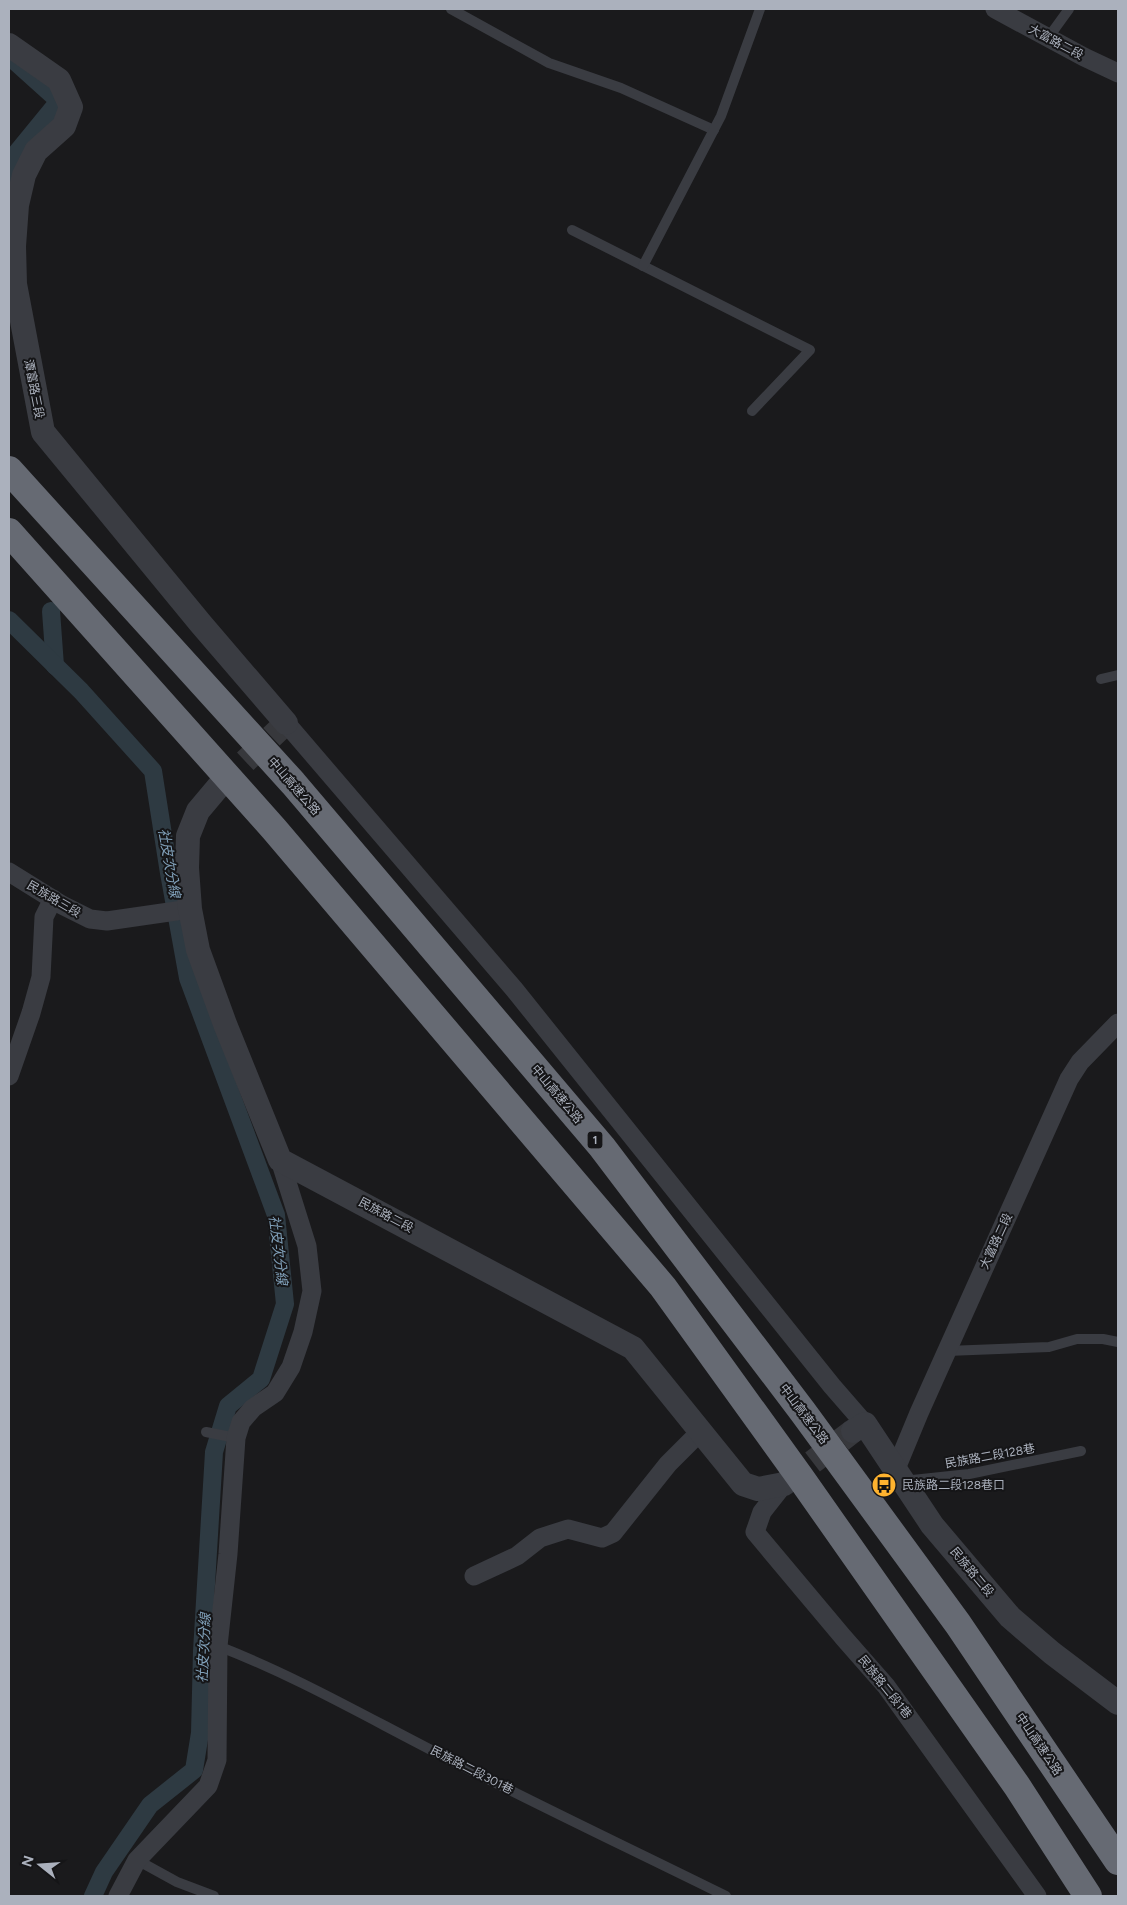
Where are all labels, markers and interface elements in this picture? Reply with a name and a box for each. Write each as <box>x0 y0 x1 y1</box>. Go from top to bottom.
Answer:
street label: 大富路二段 <box>1026 22 1086 62</box>
street label: 潭富路三段 <box>21 358 47 420</box>
street label: 中山高速公路 <box>265 754 323 818</box>
water label: 社皮次分線 <box>155 827 184 901</box>
street label: 民族路三段 <box>25 878 83 920</box>
street label: 中山高速公路 <box>528 1062 586 1126</box>
road number: 1 <box>588 1132 602 1148</box>
street label: 民族路二段 <box>356 1195 416 1235</box>
street label: 大富路二段 <box>977 1211 1015 1271</box>
water label: 社皮次分線 <box>265 1214 291 1288</box>
street label: 中山高速公路 <box>777 1381 831 1447</box>
street label: 民族路二段128巷 <box>944 1441 1036 1471</box>
bus stop icon: 民族路二段128巷口 <box>871 1472 897 1498</box>
place label: 民族路二段128巷口 <box>902 1478 1005 1492</box>
street label: 民族路二段 <box>947 1545 997 1599</box>
water label: 社皮次分線 <box>194 1611 214 1683</box>
street label: 民族路二段1巷 <box>855 1653 915 1721</box>
street label: 中山高速公路 <box>1013 1710 1065 1778</box>
street label: 民族路二段301巷 <box>428 1743 516 1797</box>
north arrow <box>15 1840 65 1890</box>
text: N <box>18 1854 38 1869</box>

